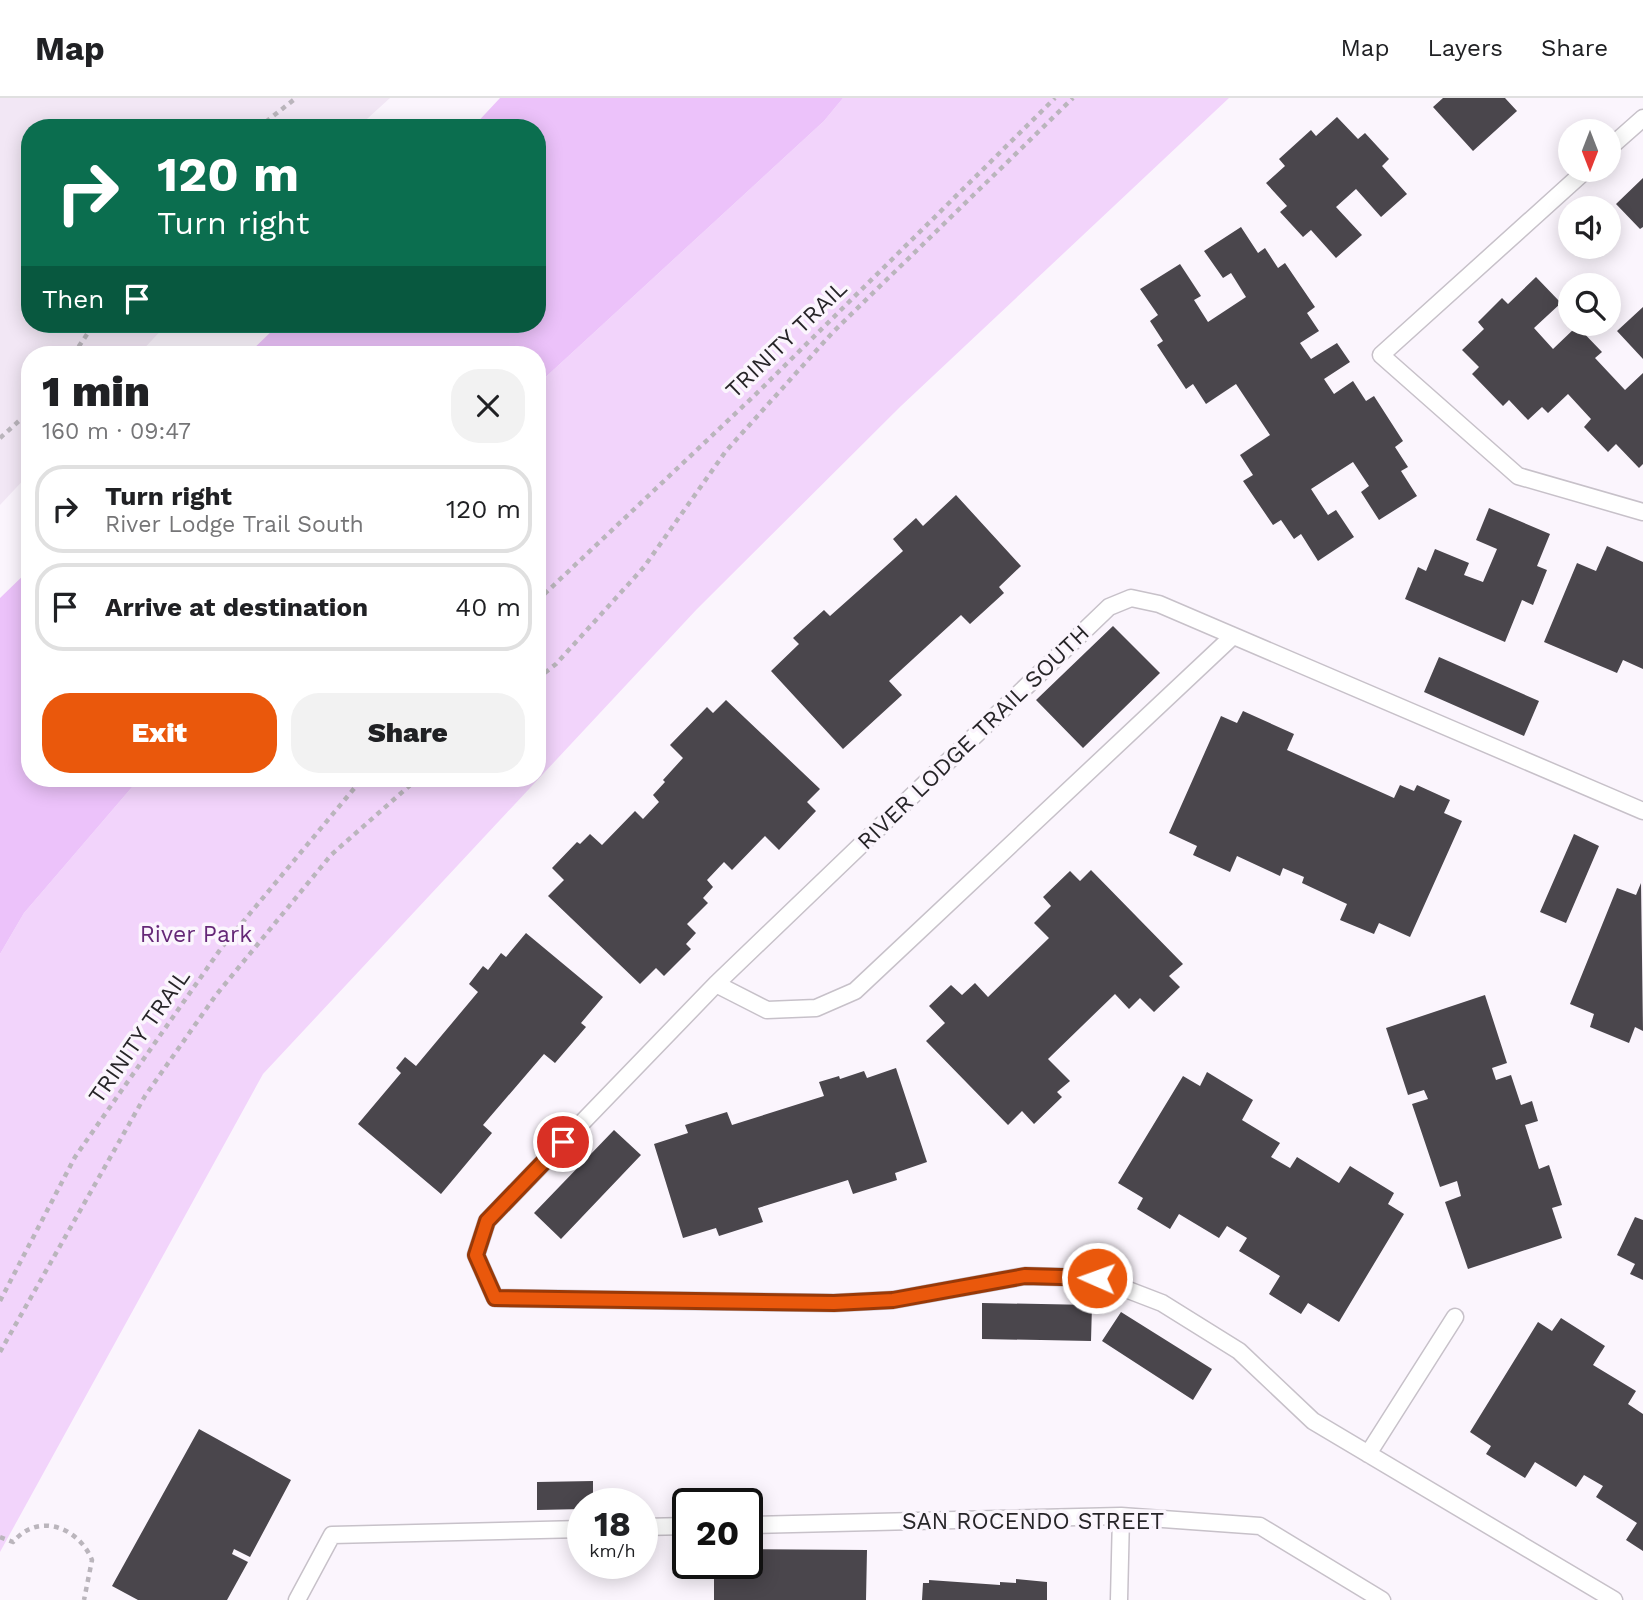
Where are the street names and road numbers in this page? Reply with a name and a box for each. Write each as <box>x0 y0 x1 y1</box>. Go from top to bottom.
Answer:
street label: TRINITY TRAIL <box>720 275 853 404</box>
street label: RIVER LODGE TRAIL SOUTH <box>852 619 1095 855</box>
street label: TRINITY TRAIL <box>83 964 196 1109</box>
street label: SAN ROCENDO STREET <box>902 1508 1164 1535</box>

